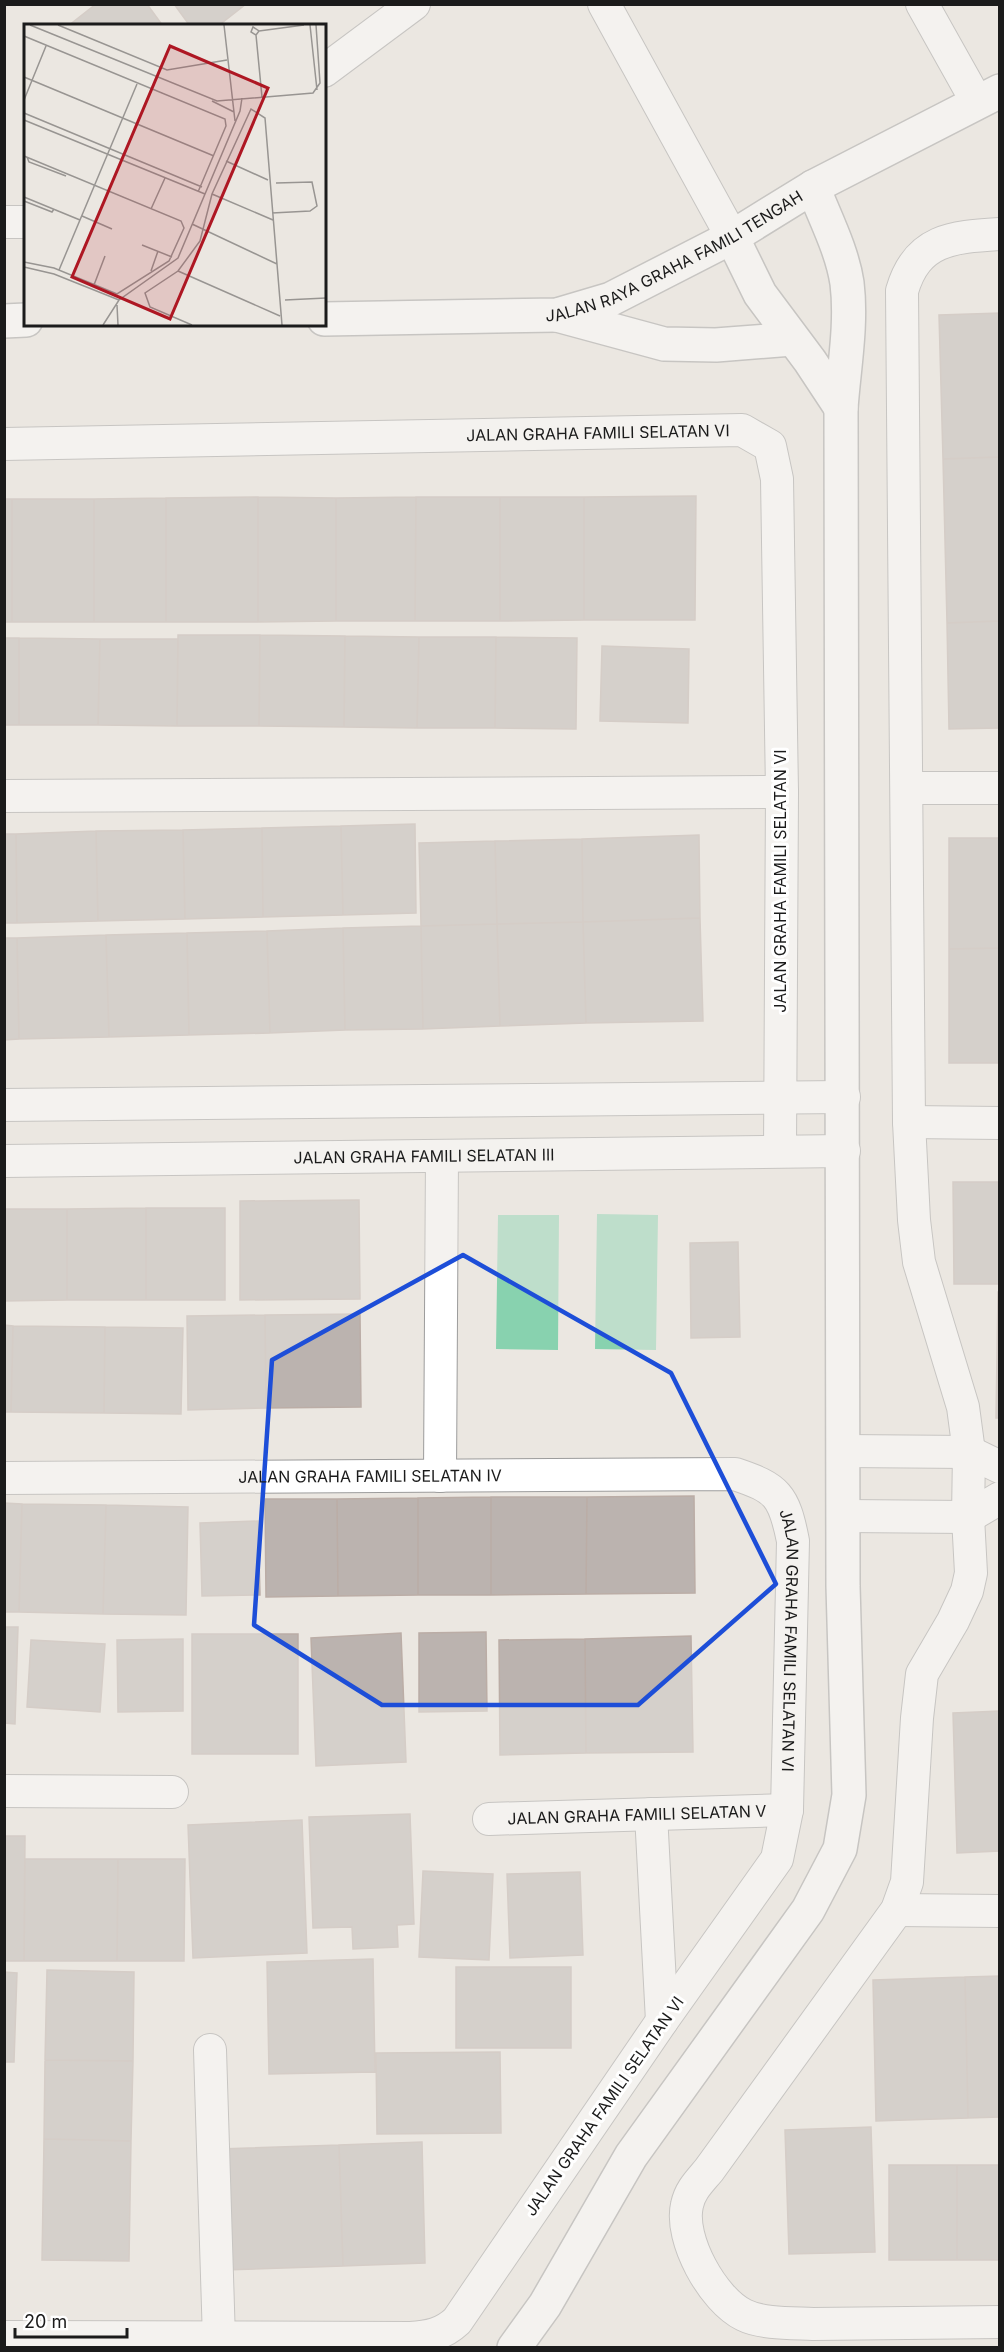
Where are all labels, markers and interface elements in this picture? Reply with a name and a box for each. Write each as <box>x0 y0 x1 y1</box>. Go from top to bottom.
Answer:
inset map <box>24 24 326 326</box>
street label: JALAN RAYA GRAHA FAMILI TENGAH <box>545 186 806 325</box>
street label: JALAN GRAHA FAMILI SELATAN VI <box>466 420 730 445</box>
street label: JALAN GRAHA FAMILI SELATAN VI <box>770 749 790 1013</box>
street label: JALAN GRAHA FAMILI SELATAN III <box>293 1144 555 1168</box>
street label: JALAN GRAHA FAMILI SELATAN IV <box>238 1465 502 1487</box>
street label: JALAN GRAHA FAMILI SELATAN VI <box>775 1506 803 1772</box>
street label: JALAN GRAHA FAMILI SELATAN V <box>507 1801 767 1828</box>
street label: JALAN GRAHA FAMILI SELATAN VI <box>520 1992 688 2220</box>
scale bar <box>15 2301 128 2339</box>
text: 20 m <box>24 2311 67 2332</box>

